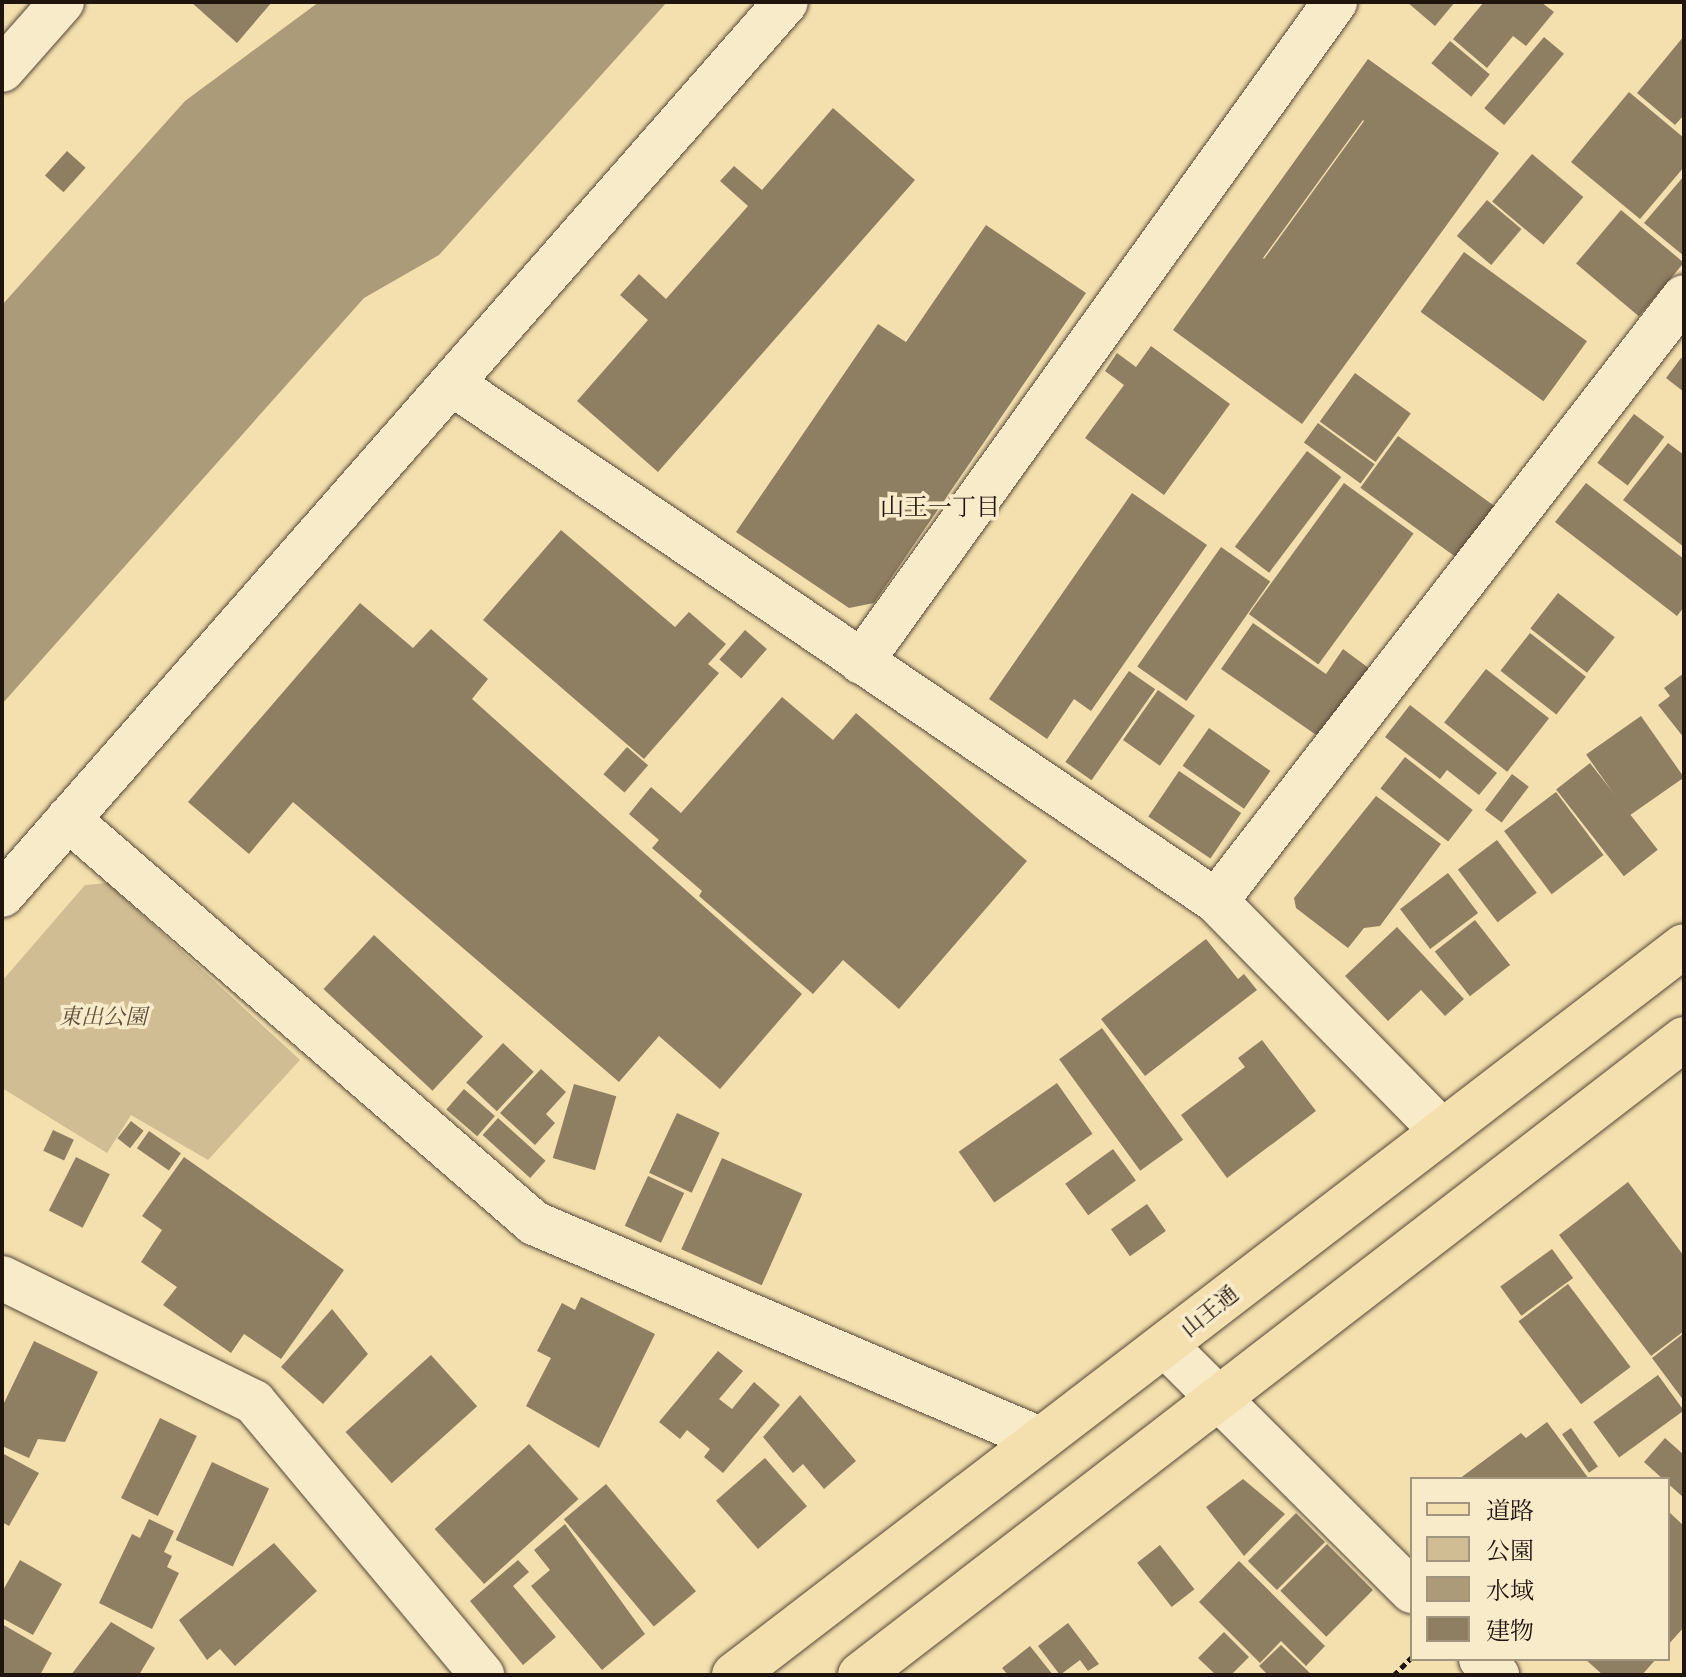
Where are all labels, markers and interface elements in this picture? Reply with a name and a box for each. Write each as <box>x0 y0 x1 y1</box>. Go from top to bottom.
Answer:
district label: 山王一丁目 <box>880 494 1000 522</box>
park label: 東出公園 <box>59 1005 147 1031</box>
street label: 山王通 <box>1176 1281 1244 1343</box>
legend <box>1410 1477 1670 1661</box>
text: 道路 <box>1486 1495 1534 1527</box>
text: 公園 <box>1486 1535 1534 1567</box>
text: 水域 <box>1486 1575 1534 1607</box>
text: 建物 <box>1486 1615 1534 1647</box>

